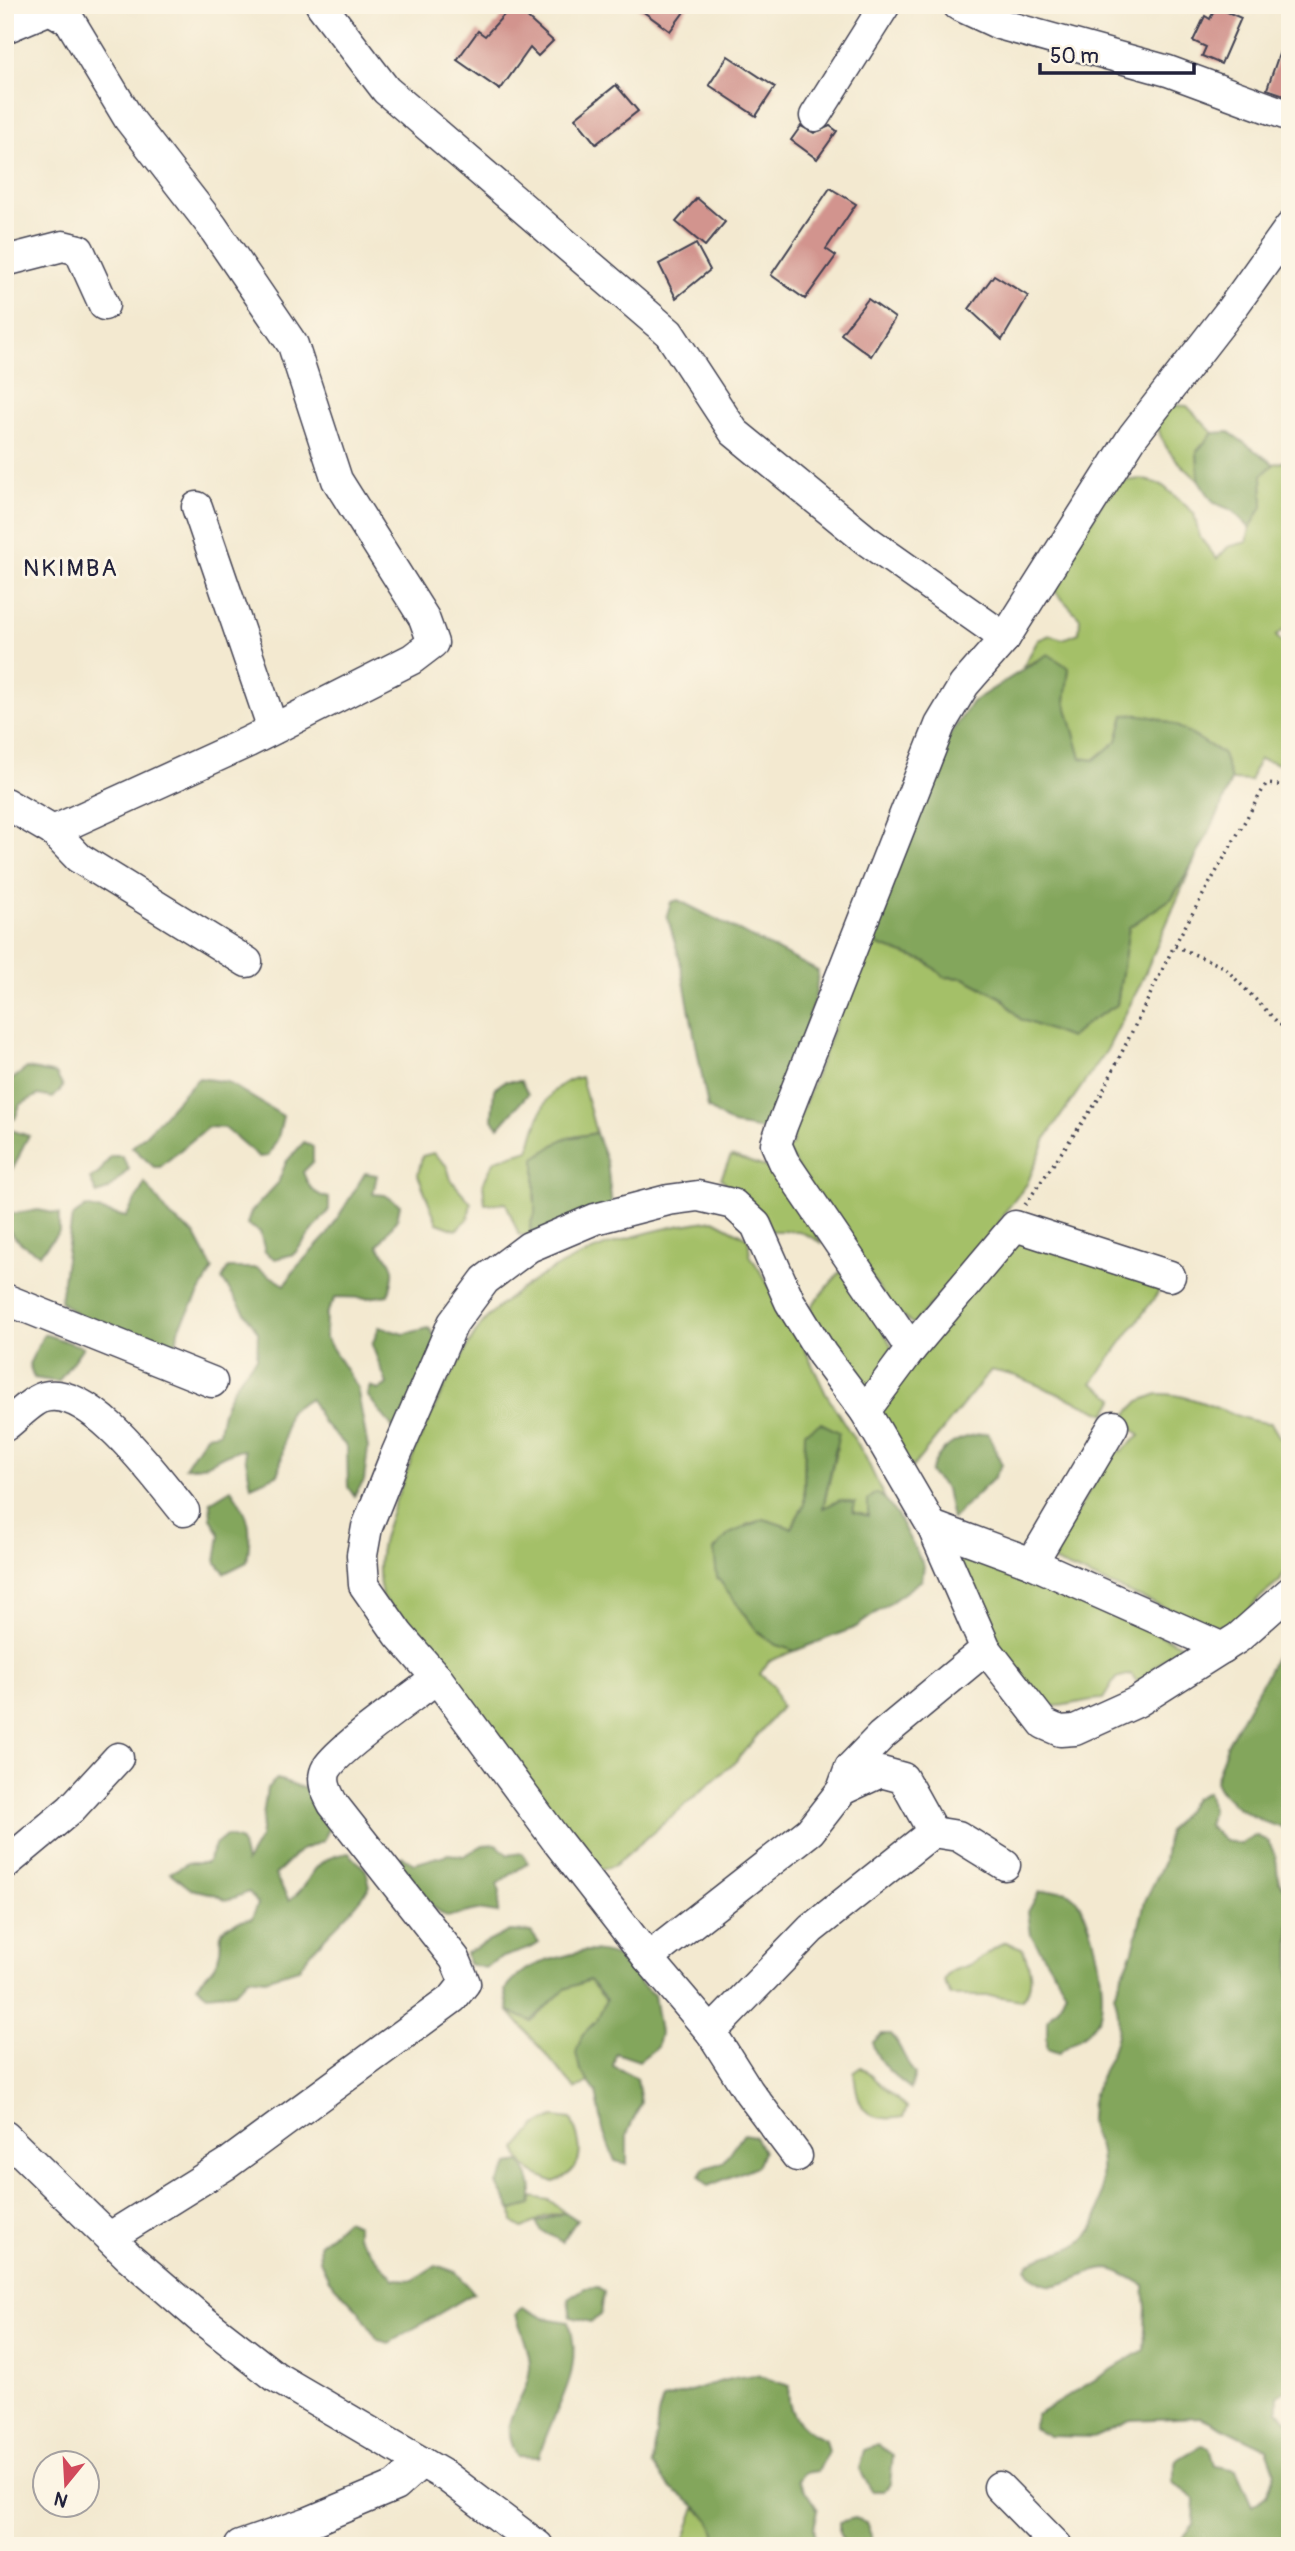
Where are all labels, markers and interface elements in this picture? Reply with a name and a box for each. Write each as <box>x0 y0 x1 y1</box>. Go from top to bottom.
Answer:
scale bar <box>1040 32 1194 76</box>
text: 50 m <box>1050 43 1099 70</box>
district label: NKIMBA <box>23 554 119 583</box>
north arrow <box>32 2450 102 2520</box>
text: N <box>51 2486 71 2513</box>

